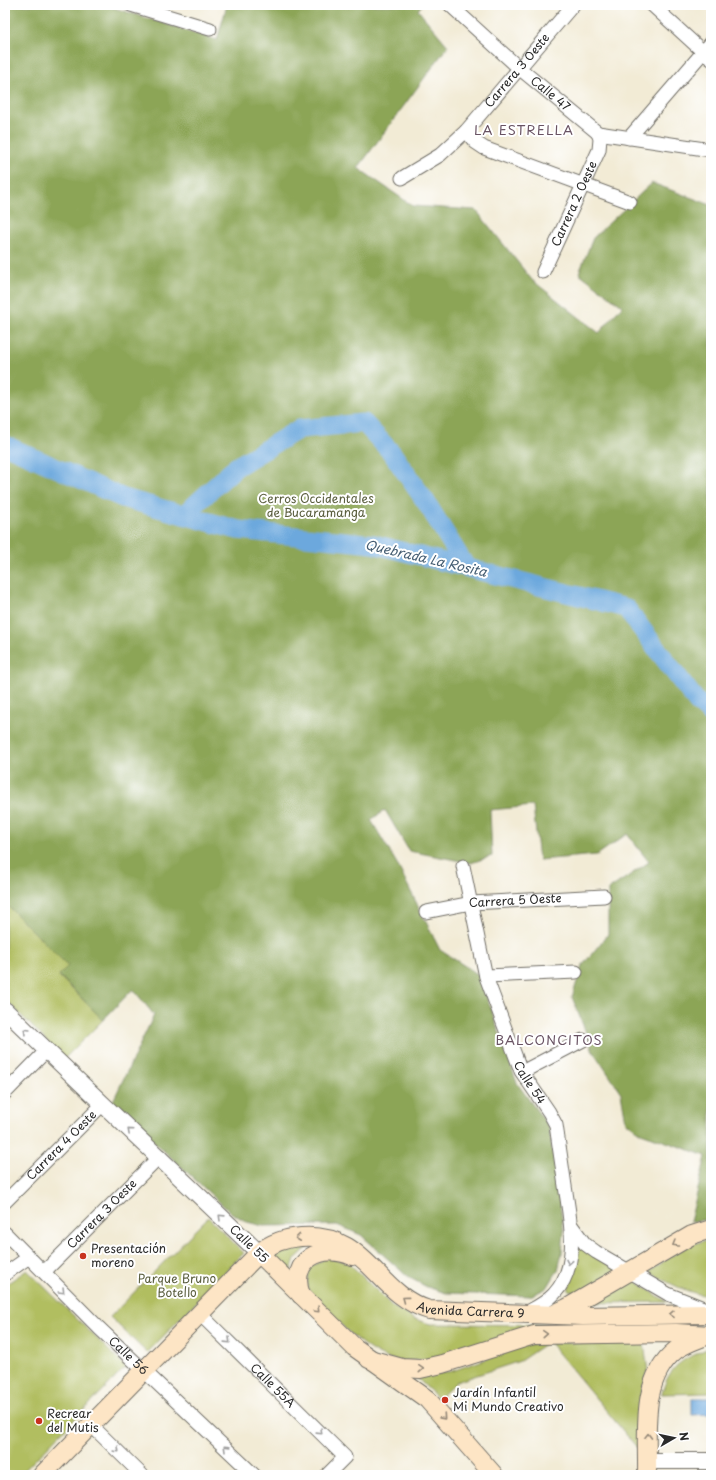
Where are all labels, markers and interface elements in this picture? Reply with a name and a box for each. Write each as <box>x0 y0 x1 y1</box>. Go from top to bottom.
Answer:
street label: Carrera 3 Oeste <box>480 29 553 111</box>
street label: Calle 47 <box>527 71 575 115</box>
district label: LA ESTRELLA <box>474 120 574 139</box>
street label: Carrera 2 Oeste <box>546 158 601 249</box>
park label: Cerros Occidentales de Bucaramanga <box>258 489 374 521</box>
water label: Quebrada La Rosita <box>363 534 490 581</box>
street label: Carrera 5 Oeste <box>468 888 562 911</box>
one-way arrow <box>23 1028 31 1036</box>
district label: BALCONCITOS <box>495 1030 603 1049</box>
street label: Calle 54 <box>510 1058 551 1107</box>
street label: Carrera 4 Oeste <box>22 1106 100 1184</box>
one-way arrow <box>128 1128 135 1135</box>
street label: Carrera 3 Oeste <box>62 1174 140 1252</box>
one-way arrow <box>218 1214 226 1221</box>
street label: Calle 55 <box>226 1220 273 1267</box>
one-way arrow <box>295 1233 301 1242</box>
place label: Presentación moreno <box>91 1239 166 1271</box>
one-way arrow <box>672 1240 679 1247</box>
marker: Presentación moreno <box>78 1251 88 1261</box>
one-way arrow <box>565 1259 574 1265</box>
park label: Parque Bruno Botello <box>138 1269 217 1301</box>
one-way arrow <box>57 1286 65 1294</box>
street label: Avenida Carrera 9 <box>414 1296 525 1322</box>
one-way arrow <box>402 1297 409 1304</box>
one-way arrow <box>312 1305 320 1313</box>
one-way arrow <box>669 1310 675 1318</box>
one-way arrow <box>542 1329 548 1338</box>
street label: Calle 56 <box>105 1332 153 1378</box>
one-way arrow <box>223 1336 231 1344</box>
street label: Calle 55A <box>247 1359 300 1411</box>
one-way arrow <box>418 1364 424 1373</box>
place label: Jardín Infantil Mi Mundo Creativo <box>453 1383 564 1415</box>
marker: Jardín Infantil Mi Mundo Creativo <box>440 1395 450 1405</box>
place label: Recrear del Mutis <box>47 1404 99 1436</box>
one-way arrow <box>438 1412 446 1420</box>
marker: Recrear del Mutis <box>34 1416 44 1426</box>
north arrow <box>654 1418 694 1458</box>
one-way arrow <box>315 1427 323 1435</box>
text: N <box>675 1431 693 1442</box>
one-way arrow <box>644 1433 652 1439</box>
one-way arrow <box>112 1445 120 1453</box>
one-way arrow <box>223 1446 230 1453</box>

